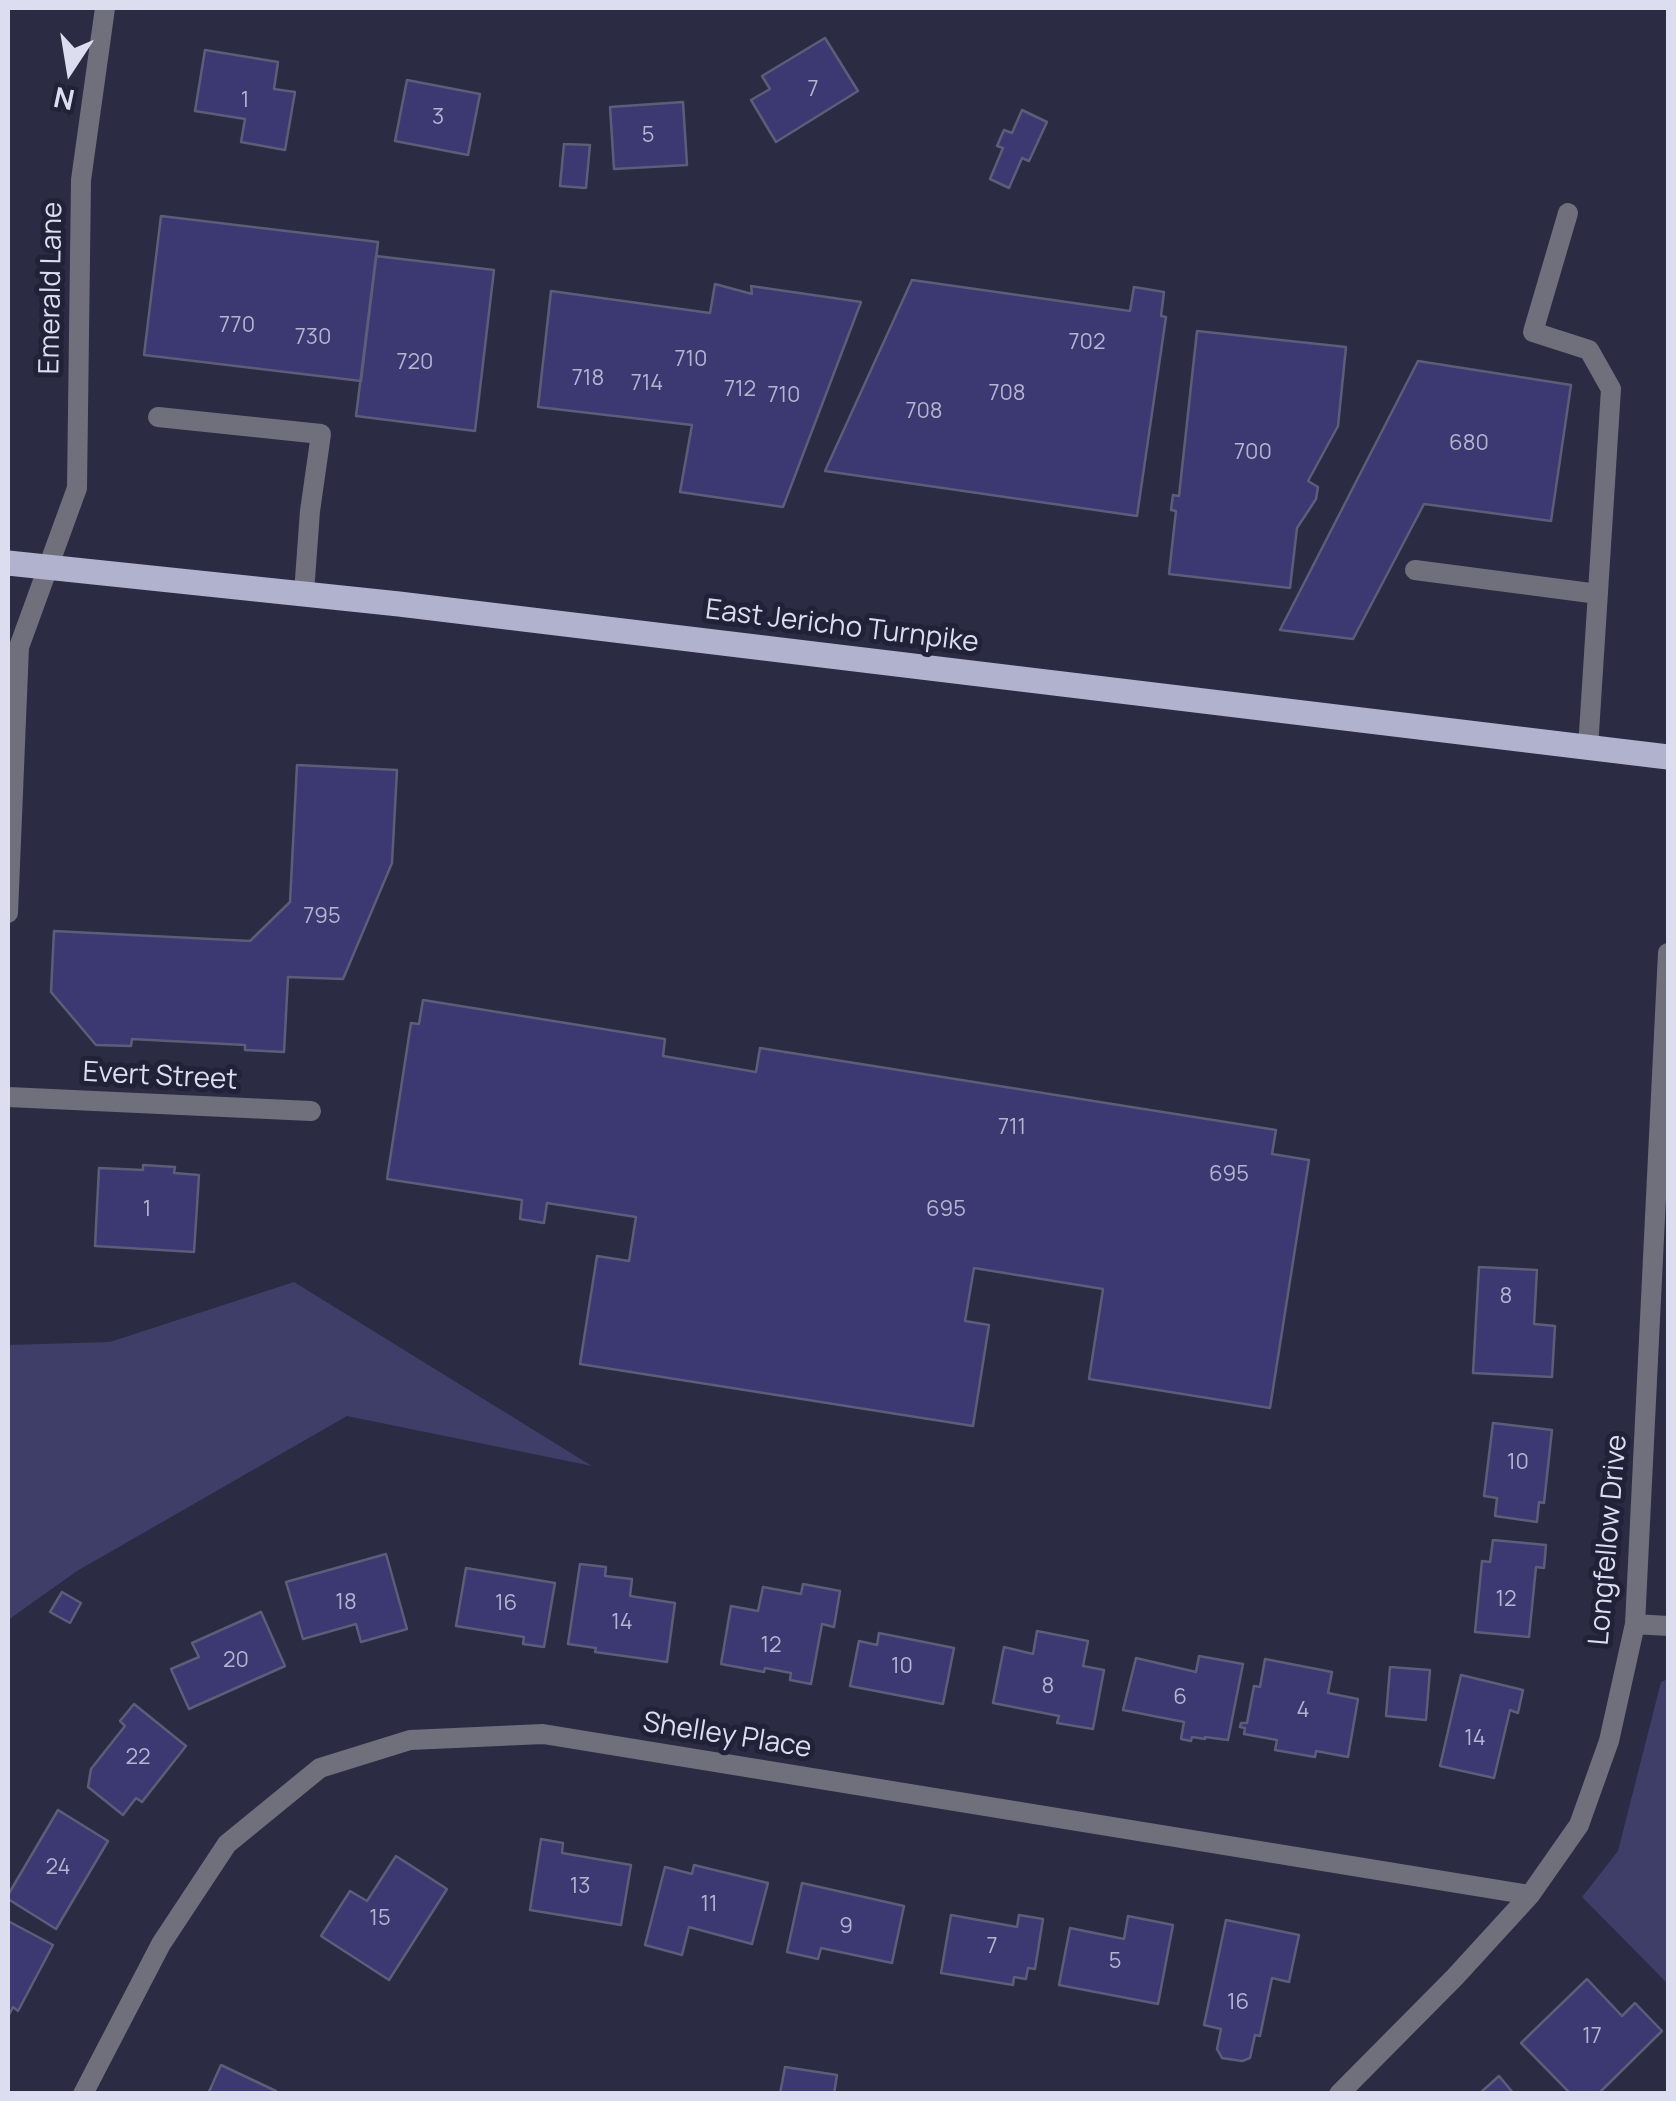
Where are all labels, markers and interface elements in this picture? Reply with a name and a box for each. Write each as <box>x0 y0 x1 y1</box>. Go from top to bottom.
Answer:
north arrow <box>20 20 120 120</box>
house number: 7 <box>807 77 819 103</box>
text: N <box>50 79 78 120</box>
house number: 1 <box>241 88 249 114</box>
house number: 3 <box>432 105 444 131</box>
house number: 5 <box>642 123 654 149</box>
street label: Emerald Lane <box>34 201 70 375</box>
house number: 770 <box>219 313 255 339</box>
house number: 730 <box>295 325 331 351</box>
house number: 702 <box>1068 330 1106 356</box>
house number: 710 <box>674 347 708 373</box>
house number: 720 <box>396 350 434 376</box>
house number: 718 <box>572 366 604 392</box>
house number: 714 <box>631 371 663 397</box>
house number: 712 <box>724 377 756 403</box>
house number: 708 <box>988 381 1026 407</box>
house number: 710 <box>767 383 801 409</box>
house number: 708 <box>905 399 943 425</box>
house number: 680 <box>1449 431 1489 457</box>
house number: 700 <box>1234 440 1272 466</box>
street label: East Jericho Turnpike <box>703 594 981 660</box>
house number: 795 <box>303 904 341 930</box>
street label: Evert Street <box>82 1056 238 1098</box>
house number: 711 <box>998 1115 1026 1141</box>
house number: 695 <box>1209 1162 1249 1188</box>
house number: 1 <box>143 1197 151 1223</box>
house number: 695 <box>926 1197 966 1223</box>
house number: 8 <box>1500 1284 1512 1310</box>
street label: Longfellow Drive <box>1583 1433 1635 1647</box>
house number: 10 <box>1507 1450 1529 1476</box>
house number: 12 <box>1495 1587 1517 1613</box>
house number: 18 <box>335 1590 357 1616</box>
house number: 16 <box>495 1591 517 1617</box>
house number: 14 <box>611 1610 633 1636</box>
house number: 12 <box>760 1633 782 1659</box>
house number: 20 <box>223 1648 249 1674</box>
house number: 10 <box>891 1654 913 1680</box>
house number: 8 <box>1042 1674 1054 1700</box>
house number: 6 <box>1173 1685 1187 1711</box>
house number: 4 <box>1297 1698 1309 1724</box>
street label: Shelley Place <box>640 1706 814 1766</box>
house number: 14 <box>1464 1726 1486 1752</box>
house number: 22 <box>125 1745 151 1771</box>
house number: 24 <box>45 1855 71 1881</box>
house number: 13 <box>570 1874 590 1900</box>
house number: 11 <box>700 1892 718 1918</box>
house number: 15 <box>369 1906 391 1932</box>
house number: 9 <box>839 1914 853 1940</box>
house number: 7 <box>986 1934 998 1960</box>
house number: 5 <box>1109 1949 1121 1975</box>
house number: 16 <box>1227 1990 1249 2016</box>
house number: 17 <box>1582 2024 1602 2050</box>

